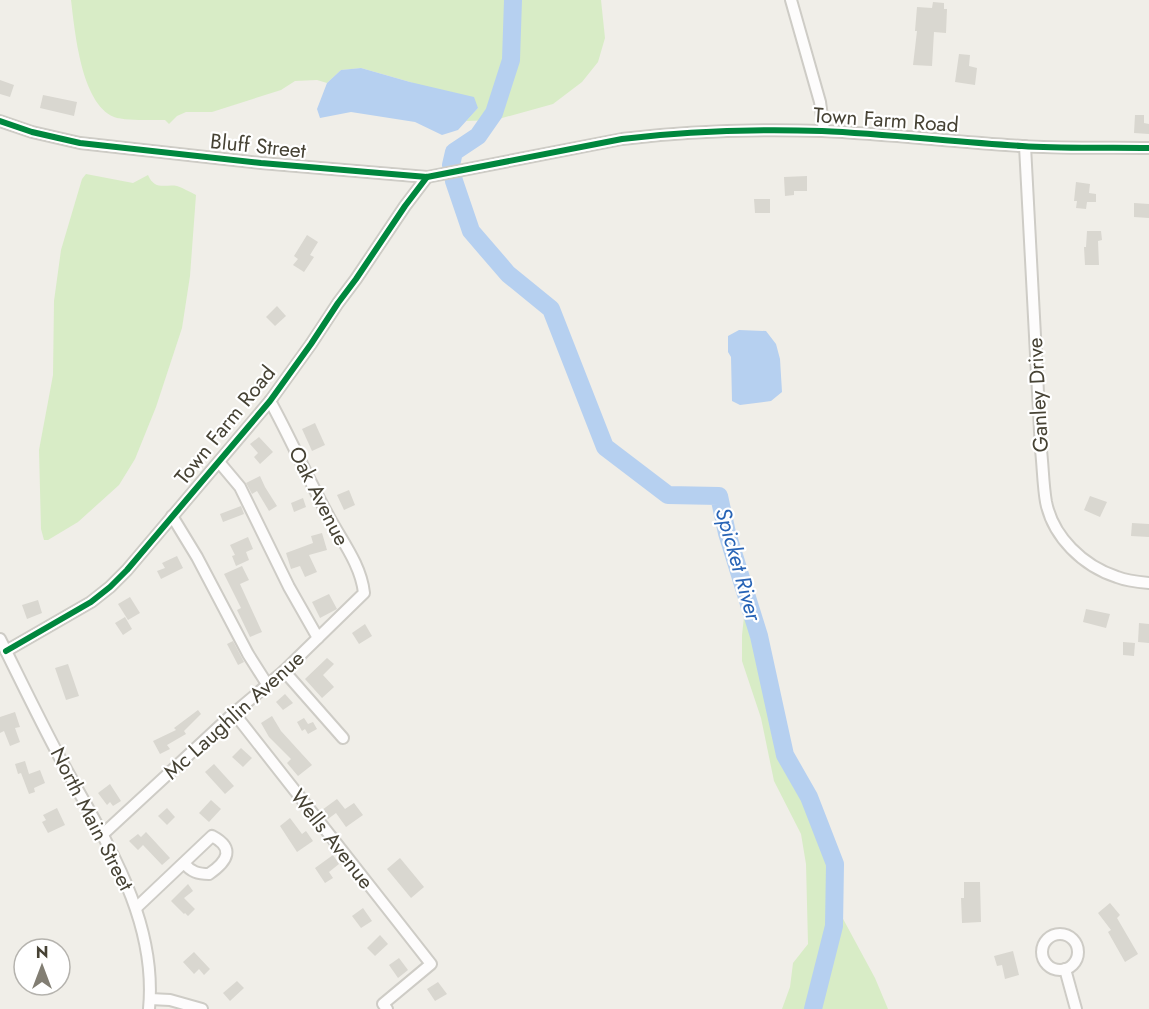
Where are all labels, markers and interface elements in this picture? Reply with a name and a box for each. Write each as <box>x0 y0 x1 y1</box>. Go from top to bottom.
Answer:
street label: Town Farm Road <box>812 100 960 140</box>
street label: Bluff Street <box>209 126 307 166</box>
street label: Ganley Drive <box>1020 337 1056 453</box>
street label: Town Farm Road <box>168 359 282 491</box>
street label: Oak Avenue <box>281 441 357 551</box>
water label: Spicket River <box>708 504 771 626</box>
street label: Mc Laughlin Avenue <box>157 644 311 786</box>
street label: North Main Street <box>43 742 141 896</box>
street label: Wells Avenue <box>283 783 381 896</box>
north arrow <box>12 937 72 997</box>
text: N <box>36 941 48 964</box>

